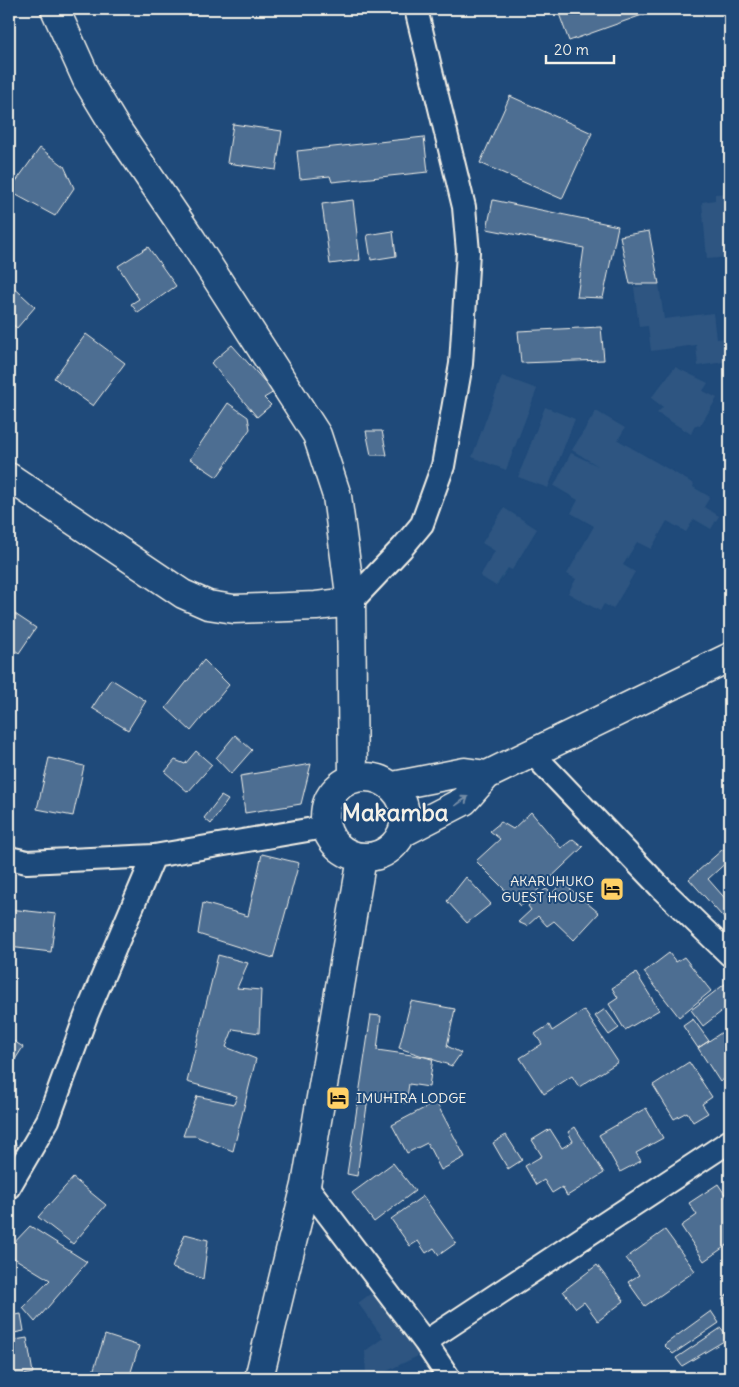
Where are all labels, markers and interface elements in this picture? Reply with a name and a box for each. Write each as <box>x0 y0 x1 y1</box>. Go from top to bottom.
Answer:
scale bar <box>546 32 614 64</box>
text: 20 m <box>554 40 589 59</box>
one-way arrow <box>455 796 469 806</box>
district label: Makamba <box>342 797 449 827</box>
place label: AKARUHUKO GUEST HOUSE <box>501 872 594 906</box>
hotel icon: AKARUHUKO GUEST HOUSE <box>599 876 625 902</box>
hotel icon: IMUHIRA LODGE <box>325 1085 351 1111</box>
place label: IMUHIRA LODGE <box>356 1089 467 1107</box>

